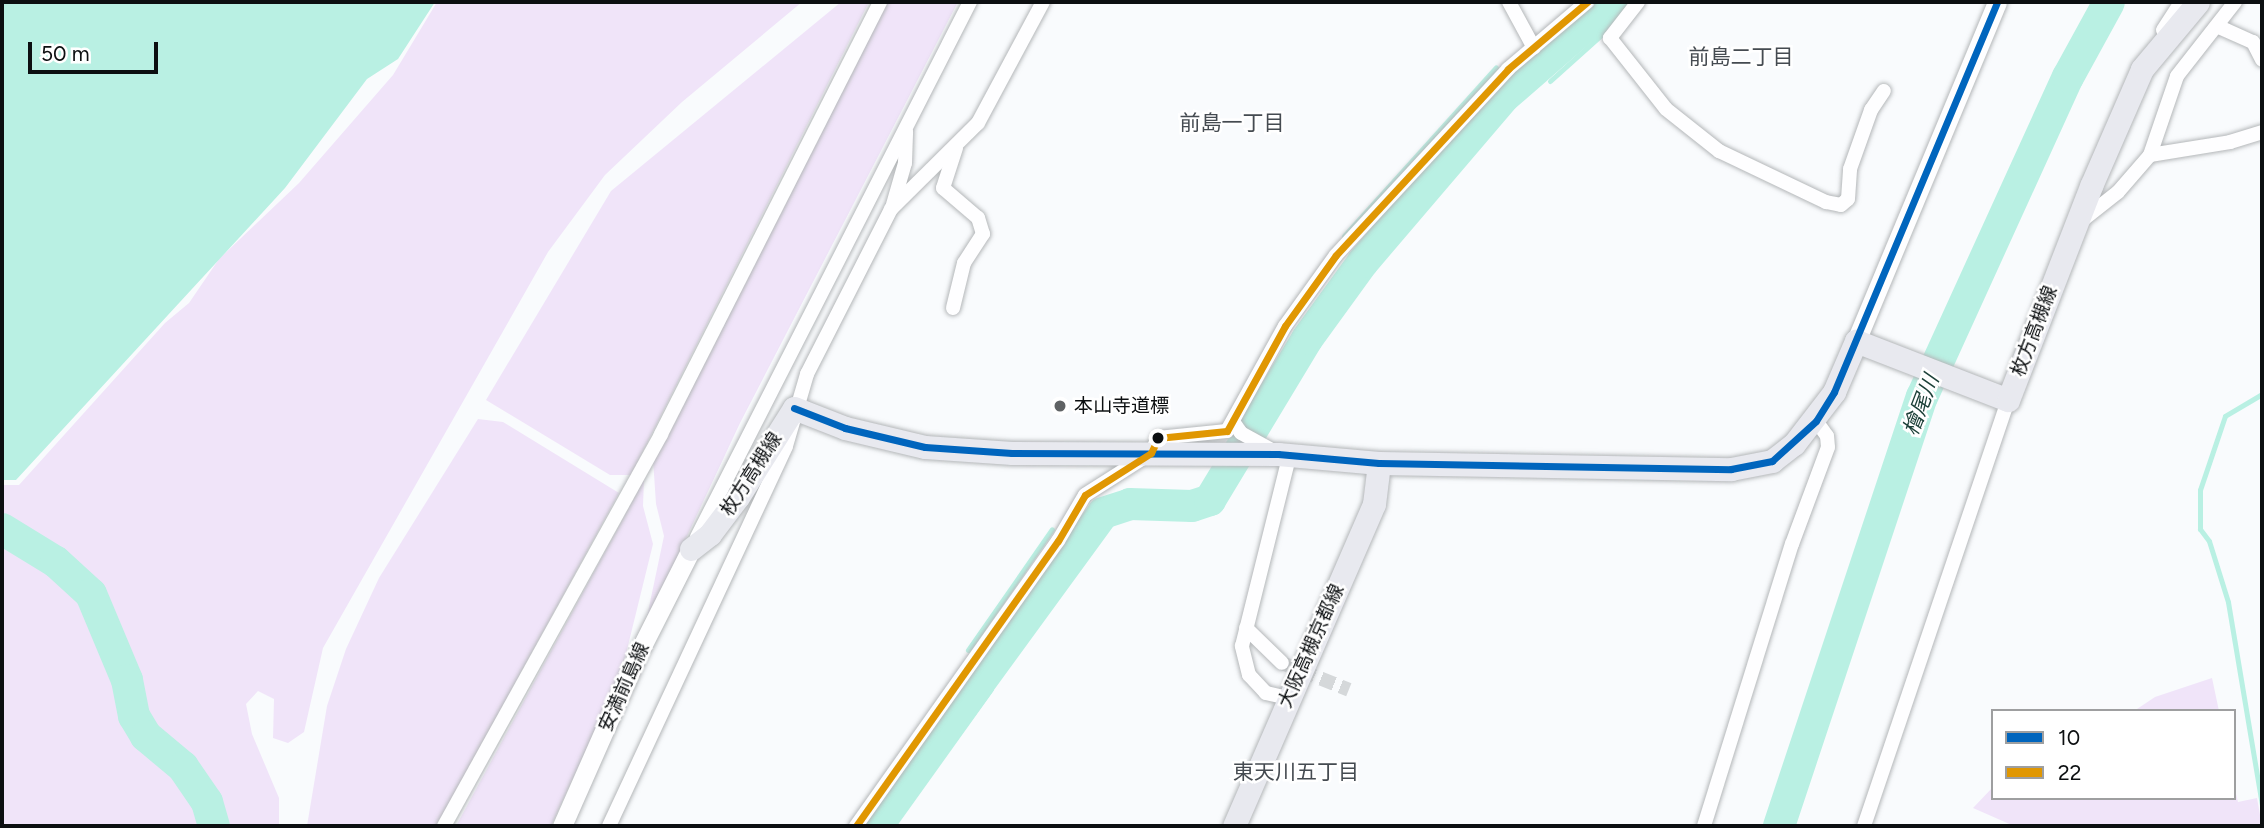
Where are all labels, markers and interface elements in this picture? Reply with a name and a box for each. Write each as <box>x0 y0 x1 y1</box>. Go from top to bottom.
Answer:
scale bar <box>32 28 161 72</box>
text: 50 m <box>41 41 90 66</box>
district label: 前島二丁目 <box>1689 44 1793 70</box>
district label: 前島一丁目 <box>1180 110 1284 136</box>
street label: 枚方高槻線 <box>2006 283 2062 379</box>
water label: 檜尾川 <box>1898 371 1944 439</box>
place label: 本山寺道標 <box>1074 395 1169 417</box>
marker: 本山寺道標 <box>1052 398 1068 414</box>
street label: 枚方高槻線 <box>716 428 786 520</box>
unlabelled marker <box>1151 431 1165 445</box>
street label: 大阪高槻京都線 <box>1274 581 1348 711</box>
street label: 安満前島線 <box>594 639 654 735</box>
legend <box>1991 709 2236 800</box>
text: 10 <box>2058 725 2080 750</box>
district label: 東天川五丁目 <box>1233 759 1359 785</box>
text: 22 <box>2058 760 2081 785</box>

